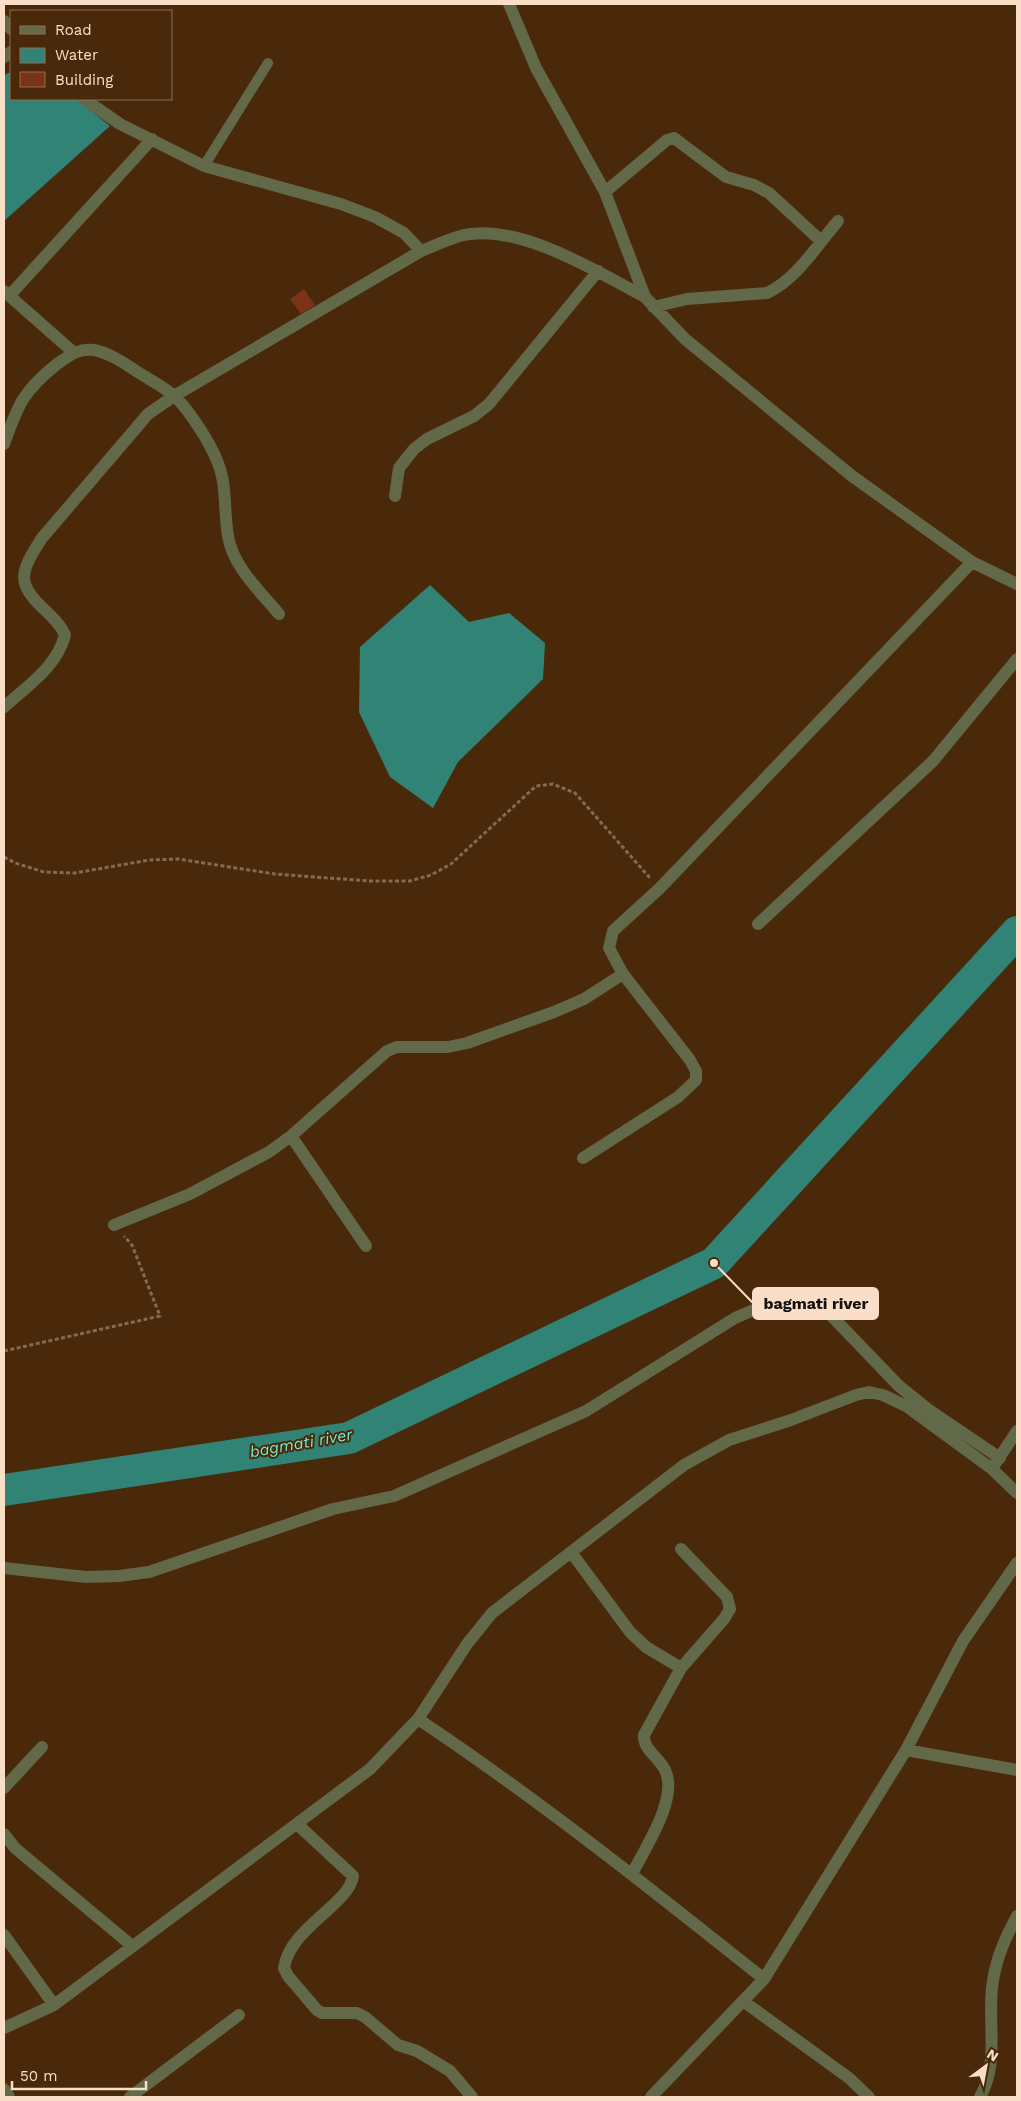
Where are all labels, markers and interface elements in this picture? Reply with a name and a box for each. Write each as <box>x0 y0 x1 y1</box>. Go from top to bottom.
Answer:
legend <box>10 10 172 100</box>
text: Road <box>55 21 92 39</box>
text: Water <box>55 46 98 64</box>
text: Building <box>55 71 113 89</box>
callout: bagmati river <box>753 1288 878 1319</box>
text: bagmati river <box>763 1294 869 1313</box>
water label: bagmati river <box>248 1424 355 1461</box>
north arrow <box>961 2041 1011 2091</box>
text: N <box>984 2045 1002 2065</box>
scale bar <box>12 2058 146 2090</box>
text: 50 m <box>20 2067 57 2085</box>

